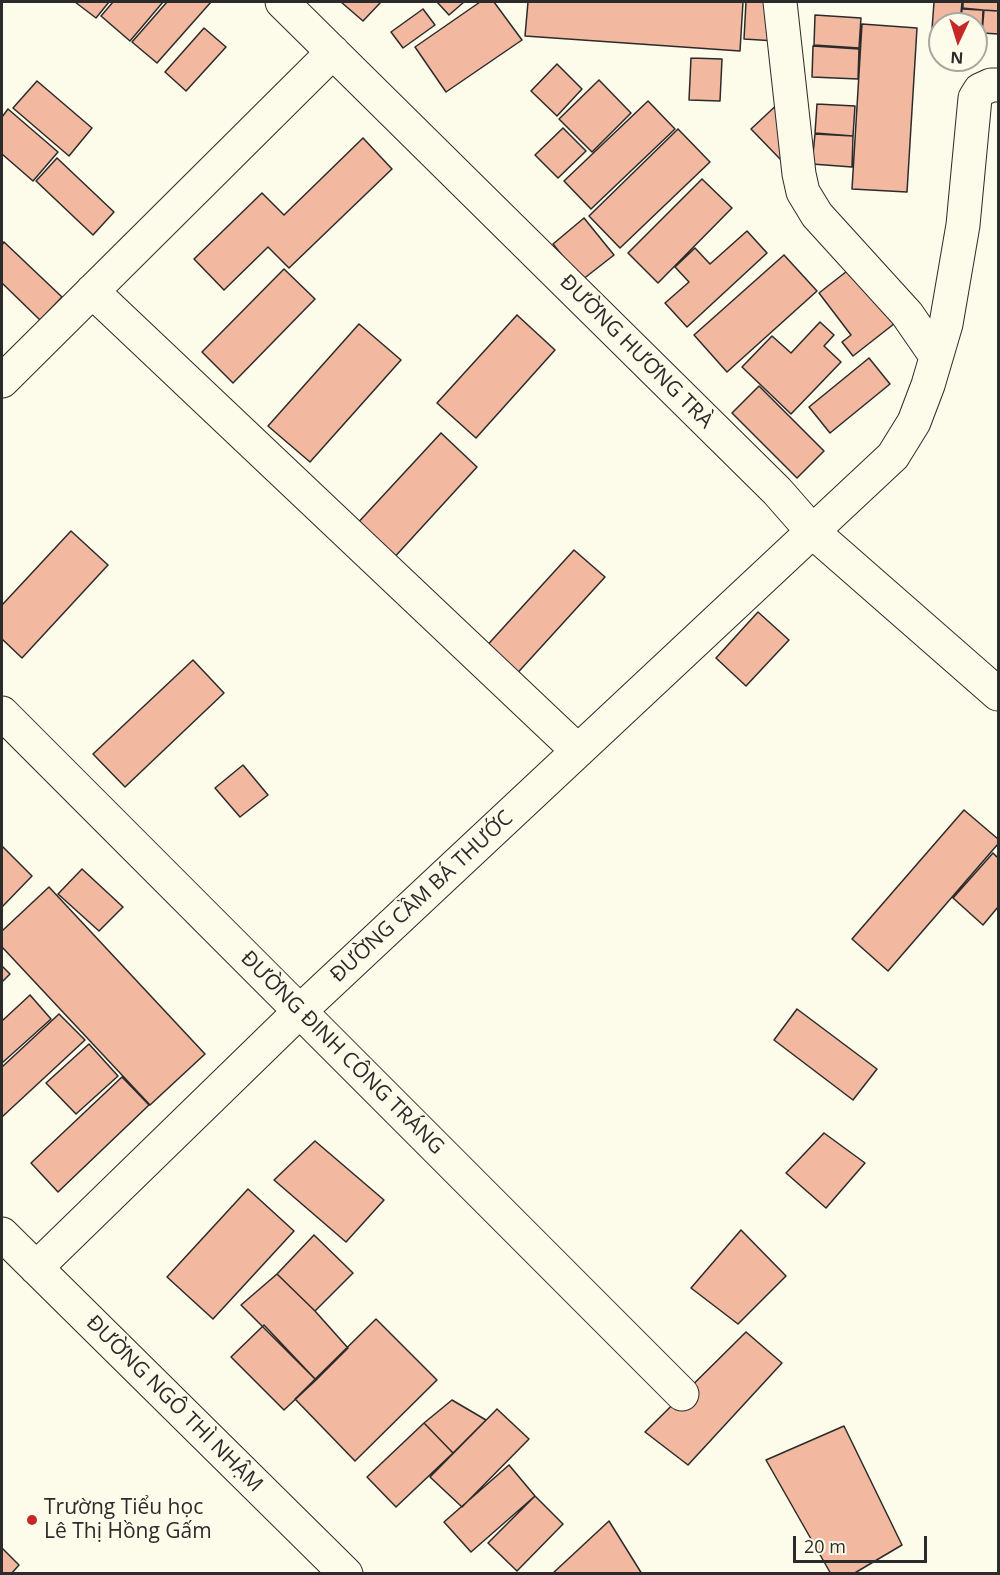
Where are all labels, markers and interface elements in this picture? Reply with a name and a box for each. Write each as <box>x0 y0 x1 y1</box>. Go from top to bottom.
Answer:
north arrow <box>928 12 988 72</box>
text: N <box>950 47 964 69</box>
street label: ĐƯỜNG HƯƠNG TRÀ <box>554 270 718 434</box>
street label: ĐƯỜNG CẦM BÁ THƯỚC <box>325 806 519 988</box>
street label: ĐƯỜNG ĐINH CÔNG TRÁNG <box>235 946 449 1160</box>
street label: ĐƯỜNG NGÔ THÌ NHẬM <box>81 1311 267 1497</box>
place label: Trường Tiểu học Lê Thị Hồng Gấm <box>44 1495 212 1545</box>
marker: Trường Tiểu học Lê Thị Hồng Gấm <box>25 1513 39 1527</box>
scale bar <box>796 1524 930 1562</box>
text: 20 m <box>804 1534 846 1558</box>

